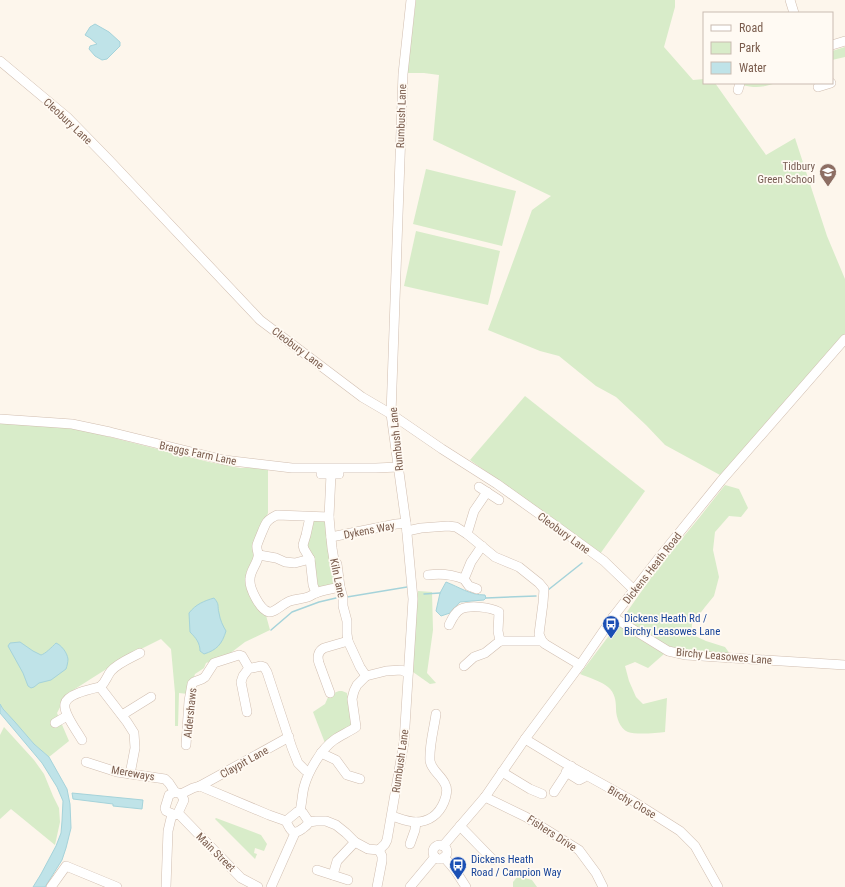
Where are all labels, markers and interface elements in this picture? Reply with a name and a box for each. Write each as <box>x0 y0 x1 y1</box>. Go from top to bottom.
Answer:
legend <box>703 12 833 84</box>
text: Road <box>739 21 763 35</box>
text: Park <box>739 41 761 55</box>
text: Water <box>739 61 767 75</box>
street label: Rumbush Lane <box>394 84 409 148</box>
street label: Cleobury Lane <box>41 96 95 147</box>
place label: Tidbury Green School <box>757 160 815 186</box>
school or university icon: Tidbury Green School <box>818 162 838 187</box>
street label: Cleobury Lane <box>269 325 326 372</box>
street label: Rumbush Lane <box>387 406 406 471</box>
street label: Braggs Farm Lane <box>158 439 238 468</box>
street label: Cleobury Lane <box>535 510 592 557</box>
street label: Dykens Way <box>342 519 396 542</box>
street label: Dickens Heath Road <box>620 530 684 607</box>
street label: Kiln Lane <box>327 557 348 599</box>
place label: Dickens Heath Rd / Birchy Leasowes Lane <box>624 612 720 638</box>
bus stop icon: Dickens Heath Rd / Birchy Leasowes Lane <box>601 614 621 639</box>
street label: Birchy Leasowes Lane <box>675 646 772 667</box>
street label: Aldershaws <box>181 687 200 739</box>
street label: Rumbush Lane <box>390 728 411 794</box>
street label: Claypit Lane <box>218 744 271 781</box>
street label: Mereways <box>110 763 156 784</box>
street label: Birchy Close <box>605 783 658 821</box>
street label: Fishers Drive <box>525 813 579 854</box>
street label: Main Street <box>193 830 238 875</box>
place label: Dickens Heath Road / Campion Way <box>471 853 562 879</box>
bus stop icon: Dickens Heath Road / Campion Way <box>448 855 468 880</box>

